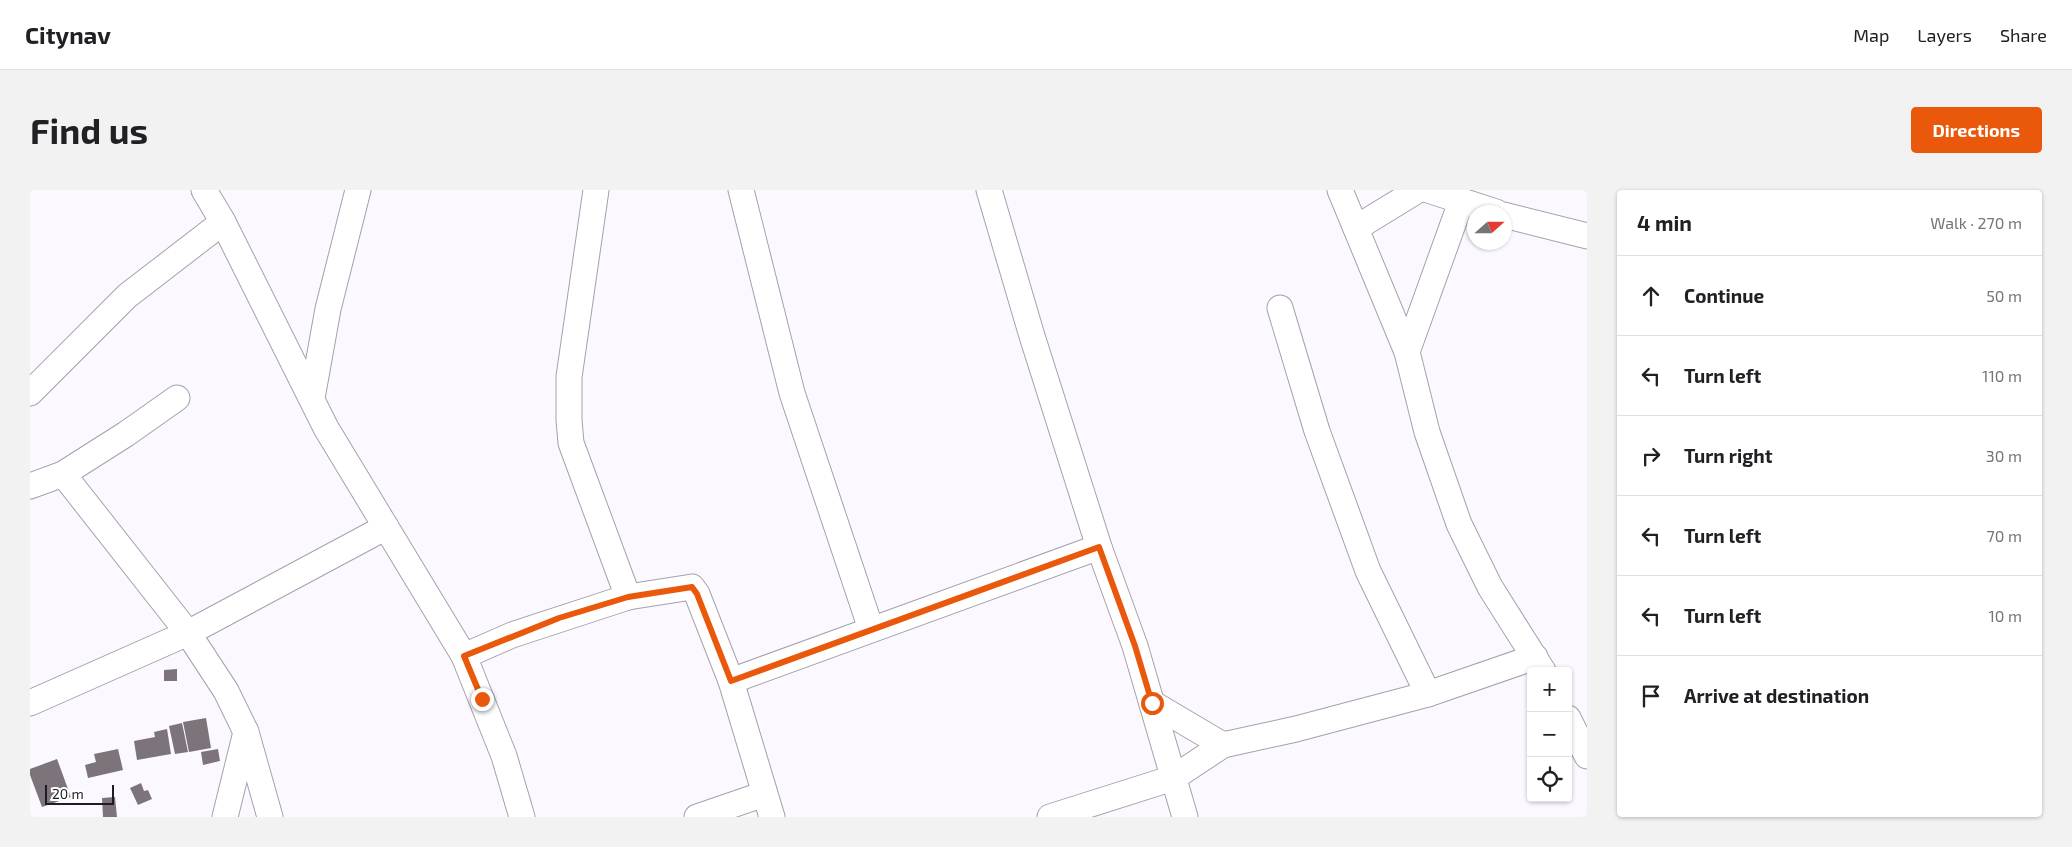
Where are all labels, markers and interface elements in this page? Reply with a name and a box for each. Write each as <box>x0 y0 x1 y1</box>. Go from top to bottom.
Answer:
text: Citynav <box>25 20 111 49</box>
text: Map <box>1853 24 1889 46</box>
text: Layers <box>1917 24 1972 46</box>
text: Share <box>2000 24 2047 46</box>
button: Directions <box>1911 107 2042 153</box>
text: Find us <box>30 109 148 151</box>
north arrow <box>1467 205 1512 250</box>
text: 4 min <box>1637 210 1692 235</box>
text: Walk · 270 m <box>1930 213 2022 232</box>
icon: ahead <box>1637 282 1665 310</box>
text: Continue <box>1684 284 1764 307</box>
text: 50 m <box>1986 286 2022 305</box>
icon: left <box>1637 362 1665 390</box>
text: Turn left <box>1684 364 1761 387</box>
text: 110 m <box>1982 366 2022 385</box>
icon: right <box>1637 442 1665 470</box>
text: Turn right <box>1684 444 1772 467</box>
text: 30 m <box>1986 446 2022 465</box>
icon: left <box>1637 522 1665 550</box>
text: Turn left <box>1684 524 1761 547</box>
text: 70 m <box>1987 526 2022 545</box>
icon: left <box>1637 602 1665 630</box>
text: Turn left <box>1684 604 1761 627</box>
text: 10 m <box>1988 606 2022 625</box>
map controls <box>1527 667 1572 802</box>
button: + <box>1527 667 1572 712</box>
icon: arrive <box>1637 682 1665 710</box>
text: Arrive at destination <box>1684 684 1869 707</box>
route end <box>471 688 494 711</box>
route start <box>1141 692 1164 715</box>
button: − <box>1527 712 1572 757</box>
button: locate <box>1527 757 1572 802</box>
scale bar <box>45 782 114 805</box>
text: 20 m <box>52 785 84 802</box>

